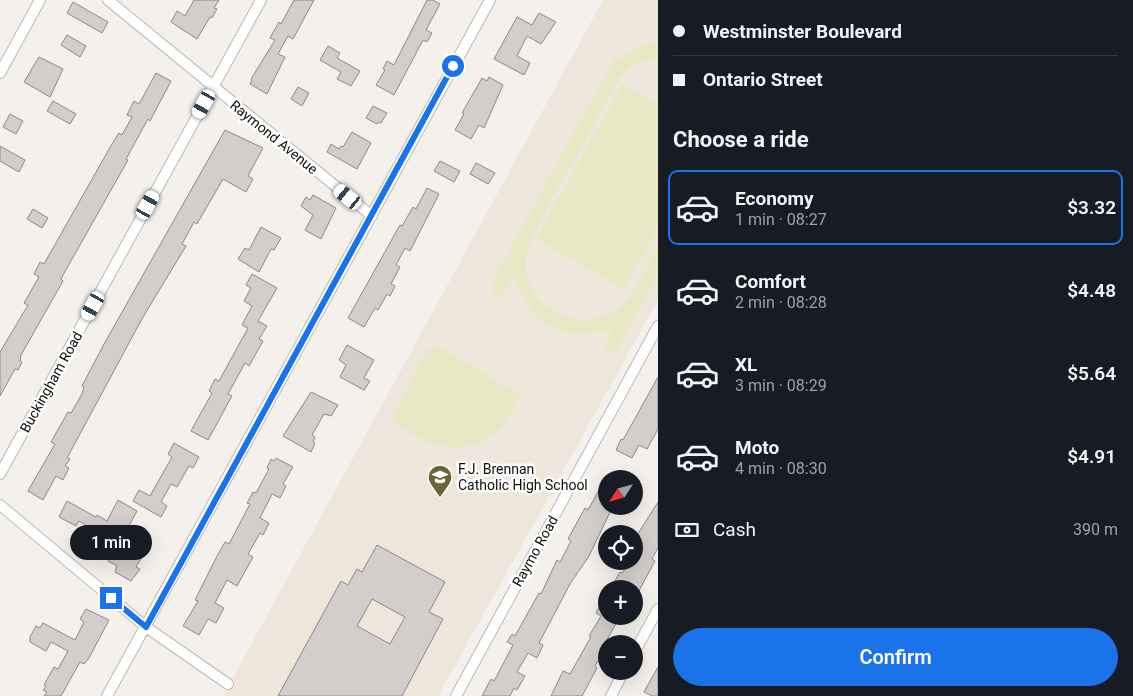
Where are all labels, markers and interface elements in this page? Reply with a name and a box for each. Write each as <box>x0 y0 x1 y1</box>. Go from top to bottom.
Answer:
text: Westminster Boulevard <box>703 20 902 43</box>
route start <box>442 55 464 77</box>
text: Ontario Street <box>703 68 823 91</box>
car <box>190 87 217 121</box>
street label: Raymond Avenue <box>227 97 321 177</box>
text: Choose a ride <box>673 127 809 152</box>
car <box>331 182 364 212</box>
icon: car <box>675 185 720 230</box>
text: Economy <box>735 187 814 210</box>
car <box>134 188 161 222</box>
text: $3.32 <box>1067 196 1116 219</box>
text: 1 min · 08:27 <box>735 210 827 229</box>
icon: car <box>675 268 720 313</box>
text: Comfort <box>735 270 806 293</box>
text: $4.48 <box>1067 279 1116 302</box>
car <box>79 289 106 323</box>
text: 2 min · 08:28 <box>735 293 827 312</box>
street label: Buckingham Road <box>17 329 85 435</box>
icon: car <box>675 351 720 396</box>
text: XL <box>735 353 757 376</box>
text: $5.64 <box>1067 362 1116 385</box>
text: 3 min · 08:29 <box>735 376 827 395</box>
icon: car <box>675 434 720 479</box>
text: Moto <box>735 436 779 459</box>
text: $4.91 <box>1067 445 1116 468</box>
text: 4 min · 08:30 <box>735 459 827 478</box>
place label: F.J. Brennan Catholic High School <box>458 461 588 493</box>
school or university icon: F.J. Brennan Catholic High School <box>427 464 453 498</box>
north arrow <box>598 470 642 515</box>
map controls <box>598 470 643 680</box>
street label: Raymo Road <box>509 513 561 589</box>
icon: cash <box>673 516 701 544</box>
text: Cash <box>713 518 756 541</box>
text: 390 m <box>1073 520 1118 539</box>
button: locate <box>598 525 643 570</box>
callout: 1 min <box>70 526 152 560</box>
text: 1 min <box>91 533 131 552</box>
button: + <box>598 580 643 625</box>
route end <box>100 587 122 609</box>
button: Confirm <box>673 628 1118 686</box>
button: − <box>598 635 643 680</box>

